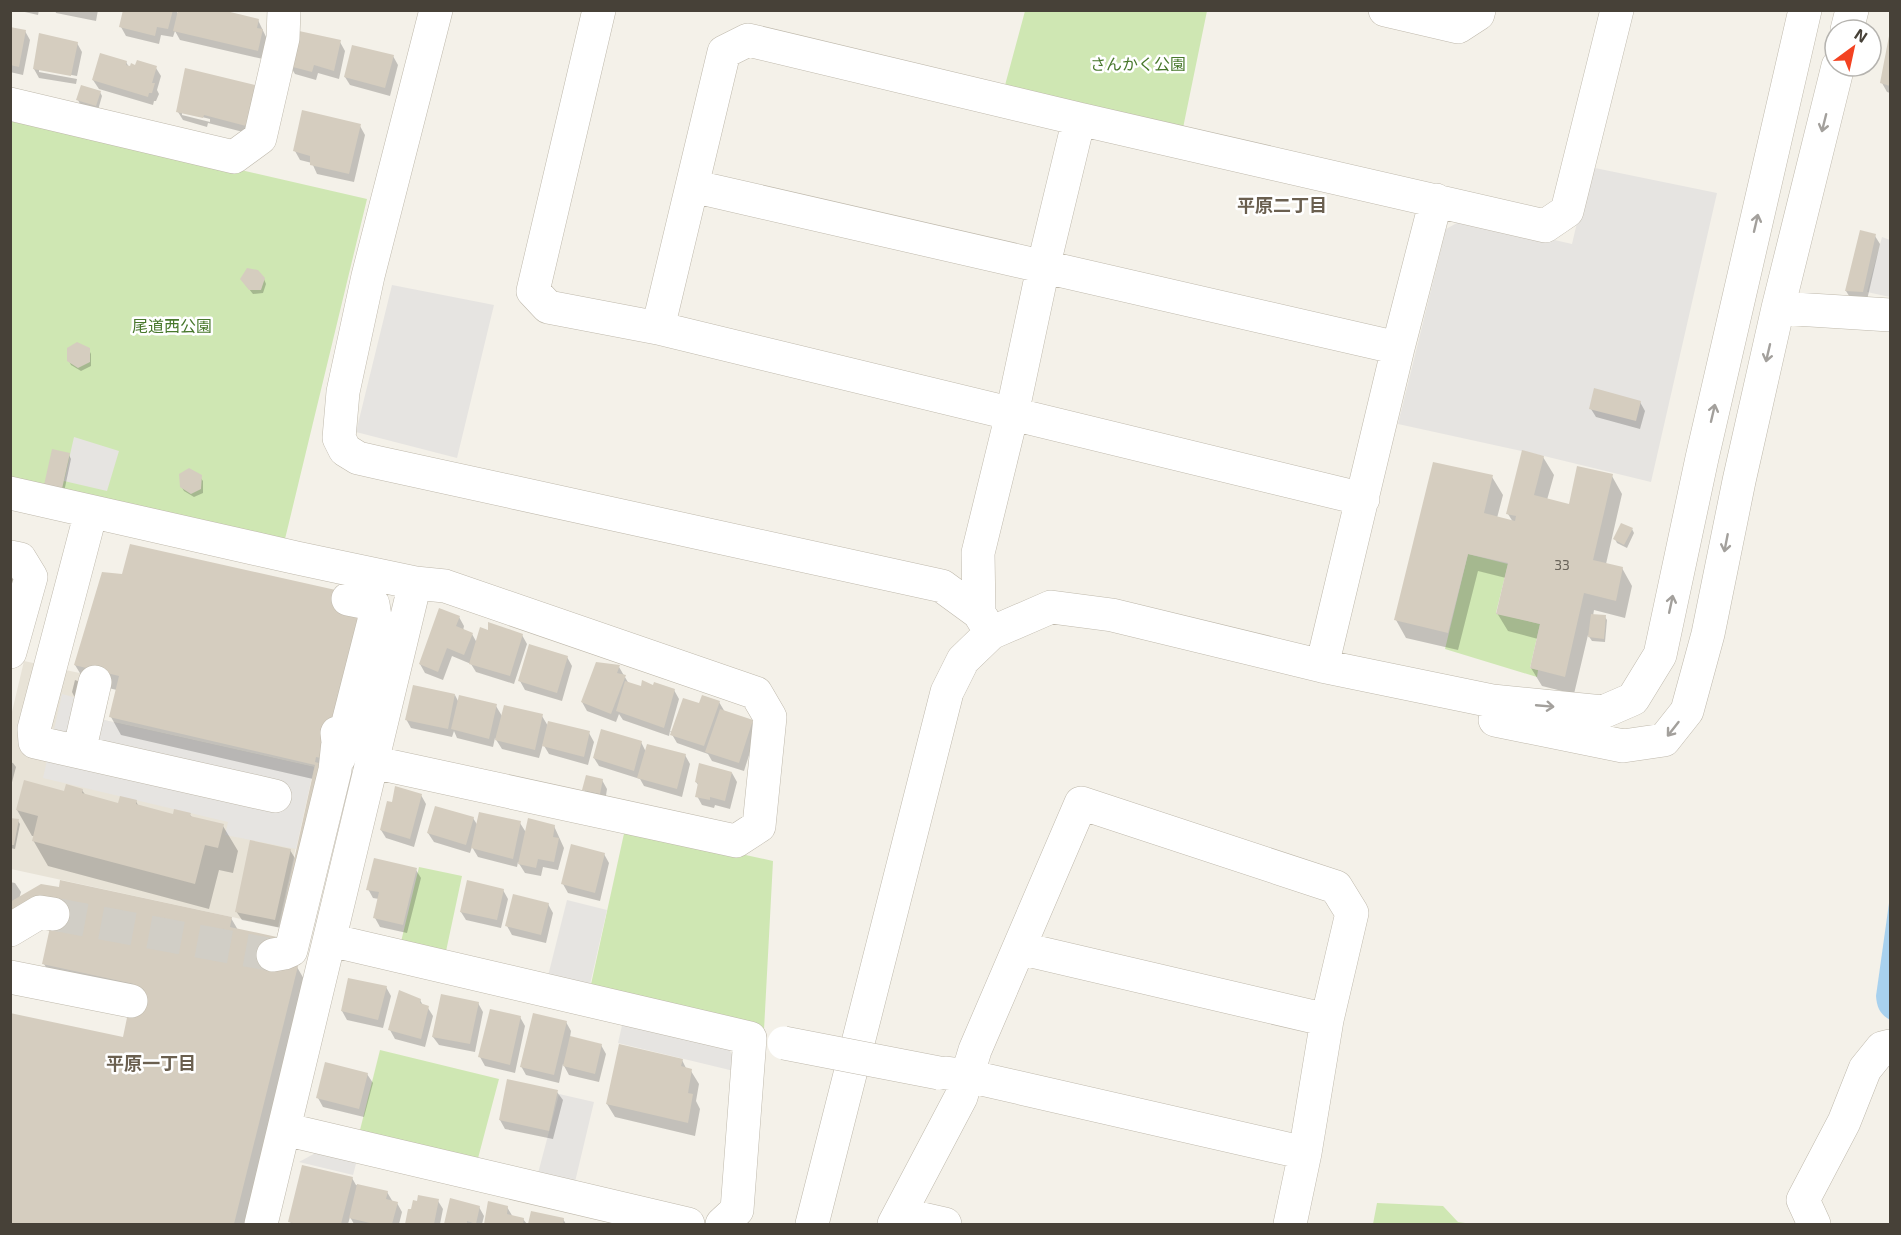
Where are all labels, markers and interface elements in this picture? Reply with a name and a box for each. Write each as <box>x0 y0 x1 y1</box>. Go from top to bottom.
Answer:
north arrow <box>1823 18 1883 78</box>
text: N <box>1851 24 1871 46</box>
park label: さんかく公園 <box>1090 54 1186 73</box>
one-way arrow <box>1818 113 1830 132</box>
district label: 平原二丁目 <box>1237 194 1327 216</box>
one-way arrow <box>1751 214 1763 233</box>
park label: 尾道西公園 <box>132 316 212 335</box>
one-way arrow <box>1762 343 1773 362</box>
one-way arrow <box>1707 404 1719 423</box>
one-way arrow <box>1720 533 1731 553</box>
house number: 33 <box>1554 556 1570 573</box>
one-way arrow <box>1666 594 1677 614</box>
one-way arrow <box>1534 701 1554 712</box>
one-way arrow <box>1666 721 1679 737</box>
district label: 平原一丁目 <box>106 1052 196 1074</box>

